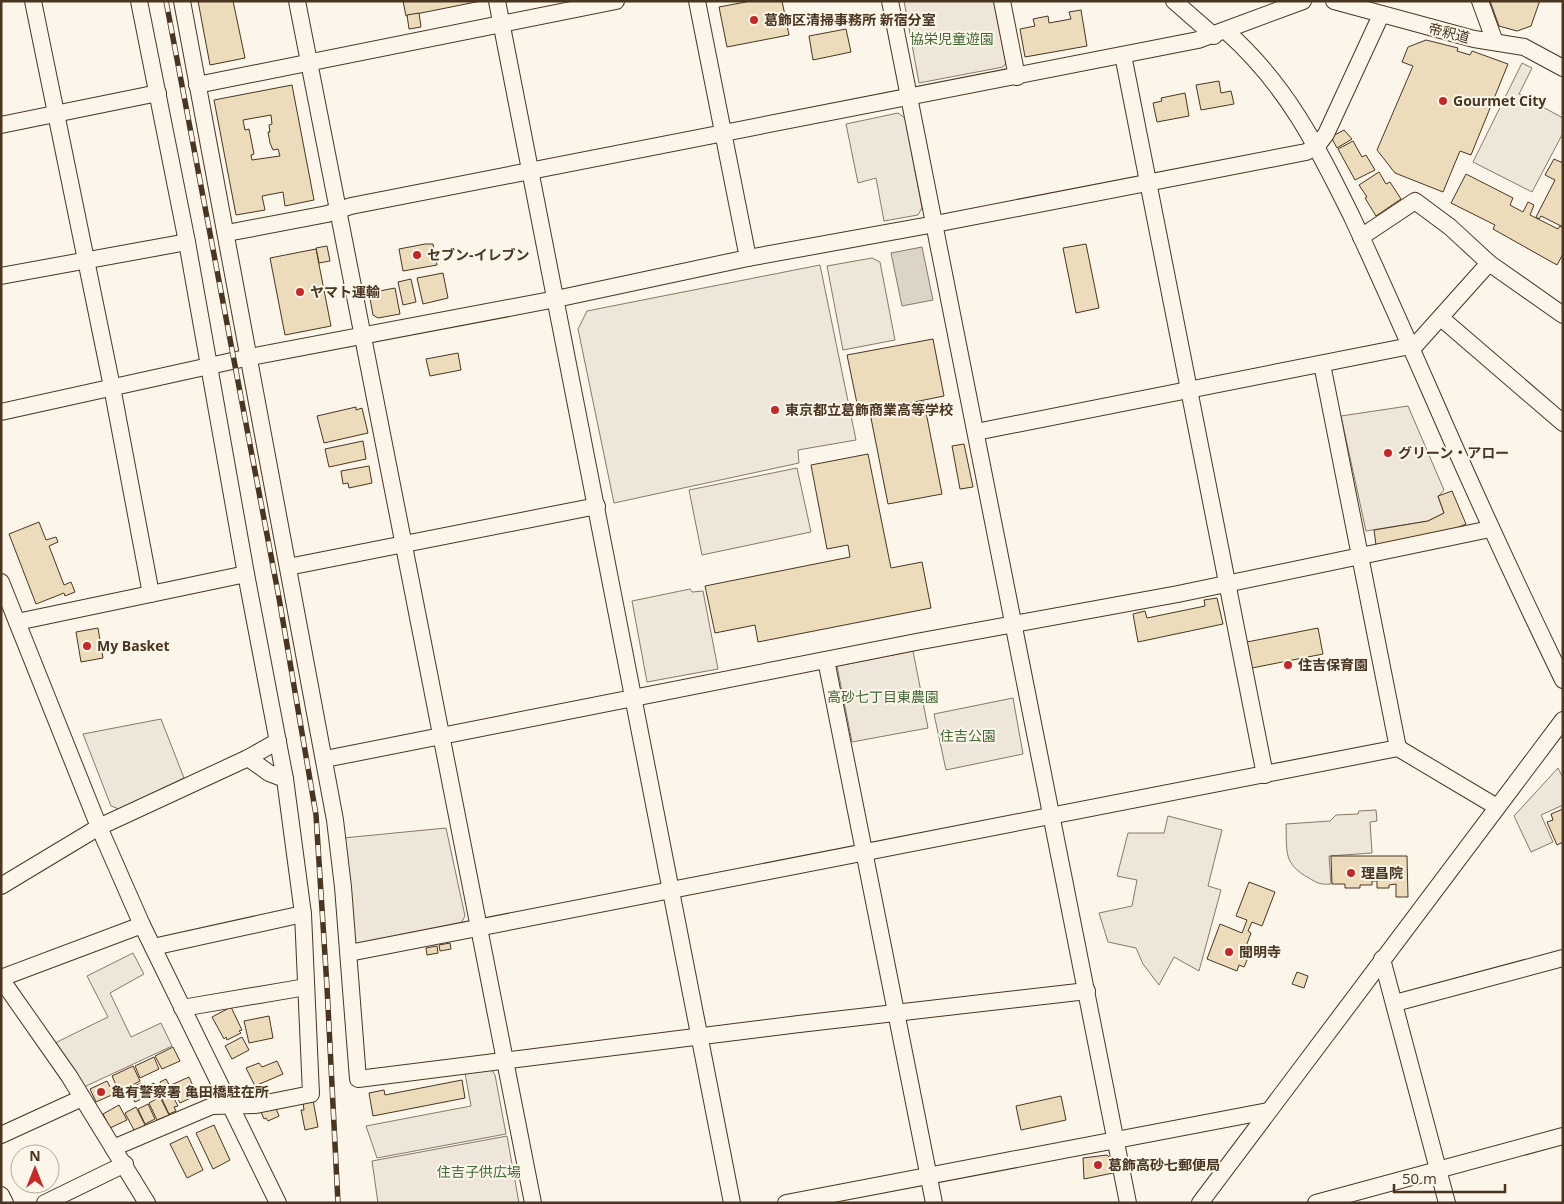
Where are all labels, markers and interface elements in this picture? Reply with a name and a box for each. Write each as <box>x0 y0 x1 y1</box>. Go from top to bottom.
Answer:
place label: 葛飾区清掃事務所 新宿分室 <box>764 10 936 29</box>
marker: 葛飾区清掃事務所 新宿分室 <box>748 14 760 26</box>
street label: 帝釈道 <box>1426 18 1472 47</box>
park label: 協栄児童遊園 <box>910 29 994 48</box>
place label: Gourmet City <box>1453 91 1546 110</box>
marker: Gourmet City <box>1437 95 1449 107</box>
place label: セブン-イレブン <box>427 245 530 264</box>
marker: セブン-イレブン <box>411 249 423 261</box>
place label: ヤマト運輸 <box>310 282 380 301</box>
marker: ヤマト運輸 <box>294 286 306 298</box>
place label: 東京都立葛飾商業高等学校 <box>785 400 953 419</box>
marker: 東京都立葛飾商業高等学校 <box>769 404 781 416</box>
place label: グリーン・アロー <box>1398 443 1509 462</box>
marker: グリーン・アロー <box>1382 447 1394 459</box>
place label: My Basket <box>97 636 170 655</box>
marker: My Basket <box>81 640 93 652</box>
place label: 住吉保育園 <box>1298 655 1368 674</box>
marker: 住吉保育園 <box>1282 659 1294 671</box>
park label: 高砂七丁目東農園 <box>827 687 939 706</box>
park label: 住吉公園 <box>940 726 996 745</box>
place label: 理昌院 <box>1361 863 1403 882</box>
marker: 理昌院 <box>1345 867 1357 879</box>
place label: 聞明寺 <box>1239 942 1281 961</box>
marker: 聞明寺 <box>1223 946 1235 958</box>
place label: 亀有警察署 亀田橋駐在所 <box>111 1082 269 1101</box>
marker: 亀有警察署 亀田橋駐在所 <box>95 1086 107 1098</box>
north arrow <box>10 1144 60 1194</box>
text: N <box>29 1146 41 1165</box>
place label: 葛飾高砂七郵便局 <box>1108 1155 1220 1174</box>
marker: 葛飾高砂七郵便局 <box>1092 1159 1104 1171</box>
park label: 住吉子供広場 <box>437 1162 521 1181</box>
scale bar <box>1394 1162 1505 1194</box>
text: 50 m <box>1402 1168 1437 1188</box>

